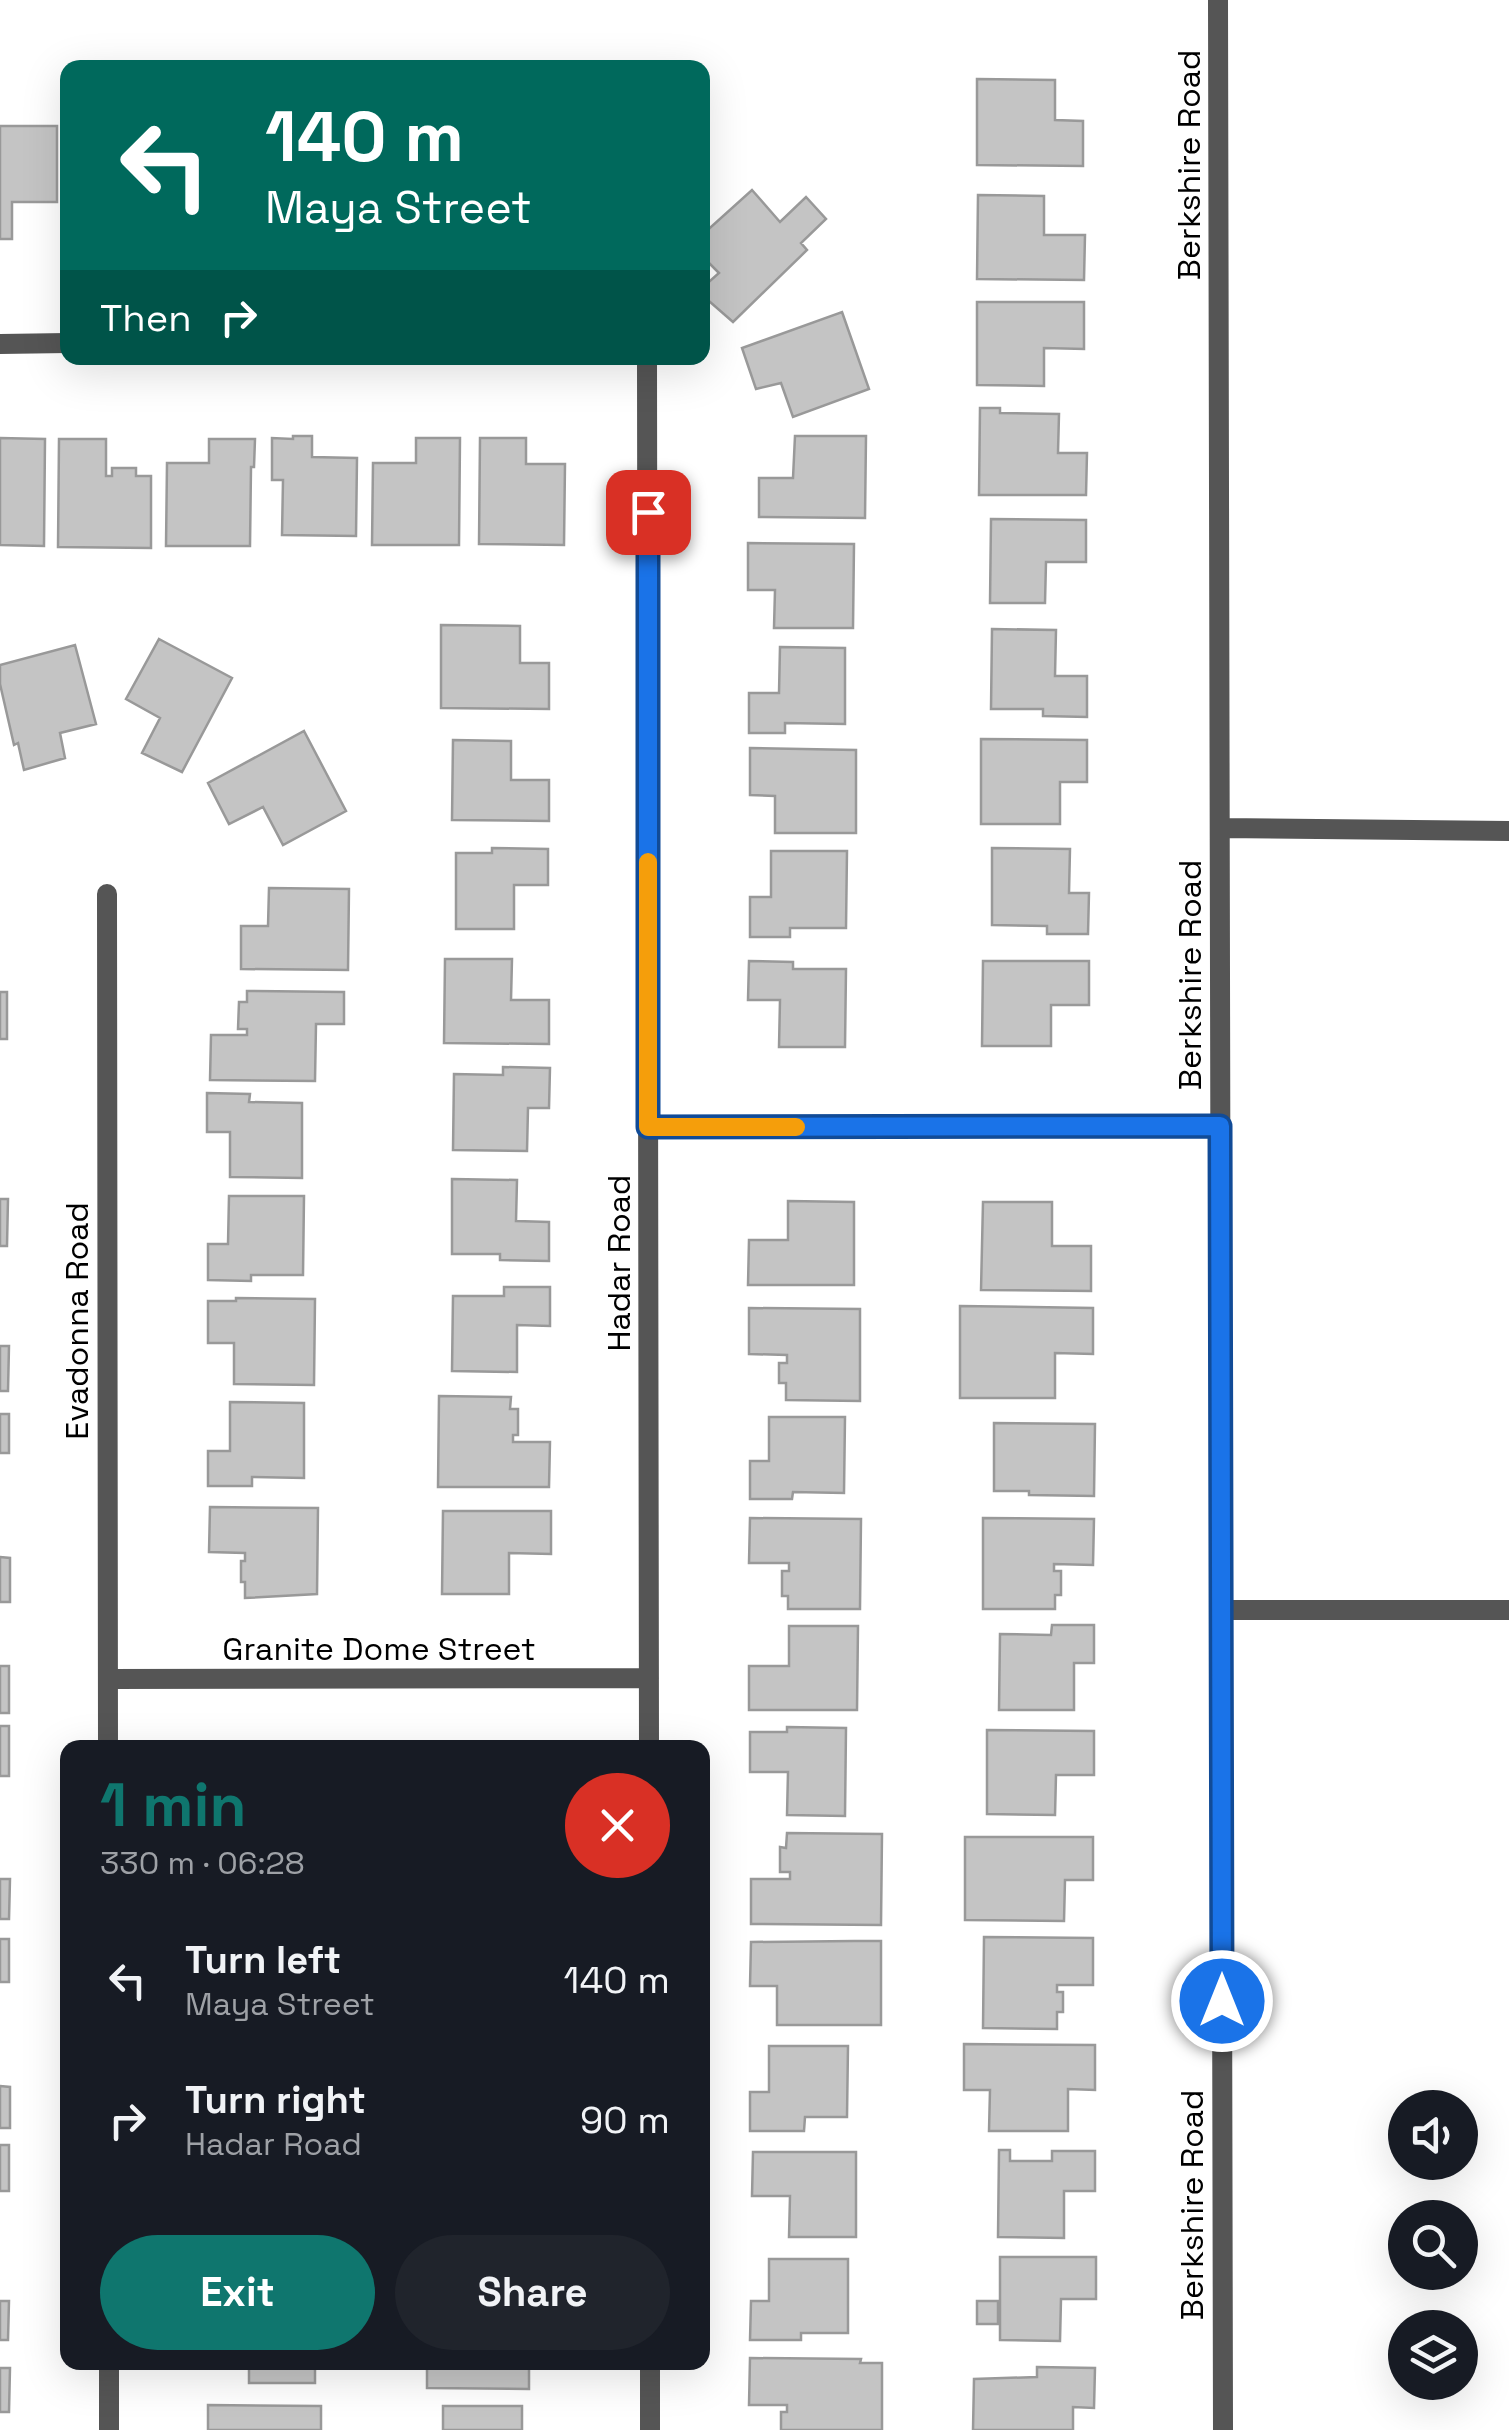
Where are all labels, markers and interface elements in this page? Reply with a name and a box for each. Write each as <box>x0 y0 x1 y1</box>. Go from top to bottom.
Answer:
street label: Berkshire Road <box>1169 50 1209 280</box>
text: 140 m <box>265 92 464 181</box>
icon: left <box>100 100 230 230</box>
text: Maya Street <box>265 179 532 236</box>
icon: right <box>211 290 266 345</box>
text: Then <box>100 294 191 342</box>
pin <box>606 470 691 555</box>
icon: arrive <box>621 485 676 540</box>
street label: Berkshire Road <box>1170 860 1210 1090</box>
street label: Hadar Road <box>599 1175 639 1351</box>
street label: Evadonna Road <box>57 1202 97 1440</box>
street label: Granite Dome Street <box>222 1629 536 1669</box>
text: 1 min <box>100 1767 247 1844</box>
button: close <box>565 1773 670 1878</box>
text: 330 m · 06:28 <box>100 1843 305 1883</box>
text: Turn left <box>185 1936 341 1984</box>
position arrow <box>1170 1949 1274 2053</box>
icon: left <box>100 1953 155 2008</box>
text: 140 m <box>564 1956 670 2004</box>
text: Maya Street <box>185 1984 375 2024</box>
text: Turn right <box>185 2076 366 2124</box>
street label: Berkshire Road <box>1172 2090 1212 2320</box>
map controls <box>1388 2090 1478 2400</box>
button: sound <box>1388 2090 1478 2180</box>
icon: right <box>100 2093 155 2148</box>
text: 90 m <box>580 2096 670 2144</box>
text: Hadar Road <box>185 2124 362 2164</box>
button: search <box>1388 2200 1478 2290</box>
button: Exit <box>100 2235 375 2350</box>
button: Share <box>395 2235 670 2350</box>
button: layers <box>1388 2310 1478 2400</box>

